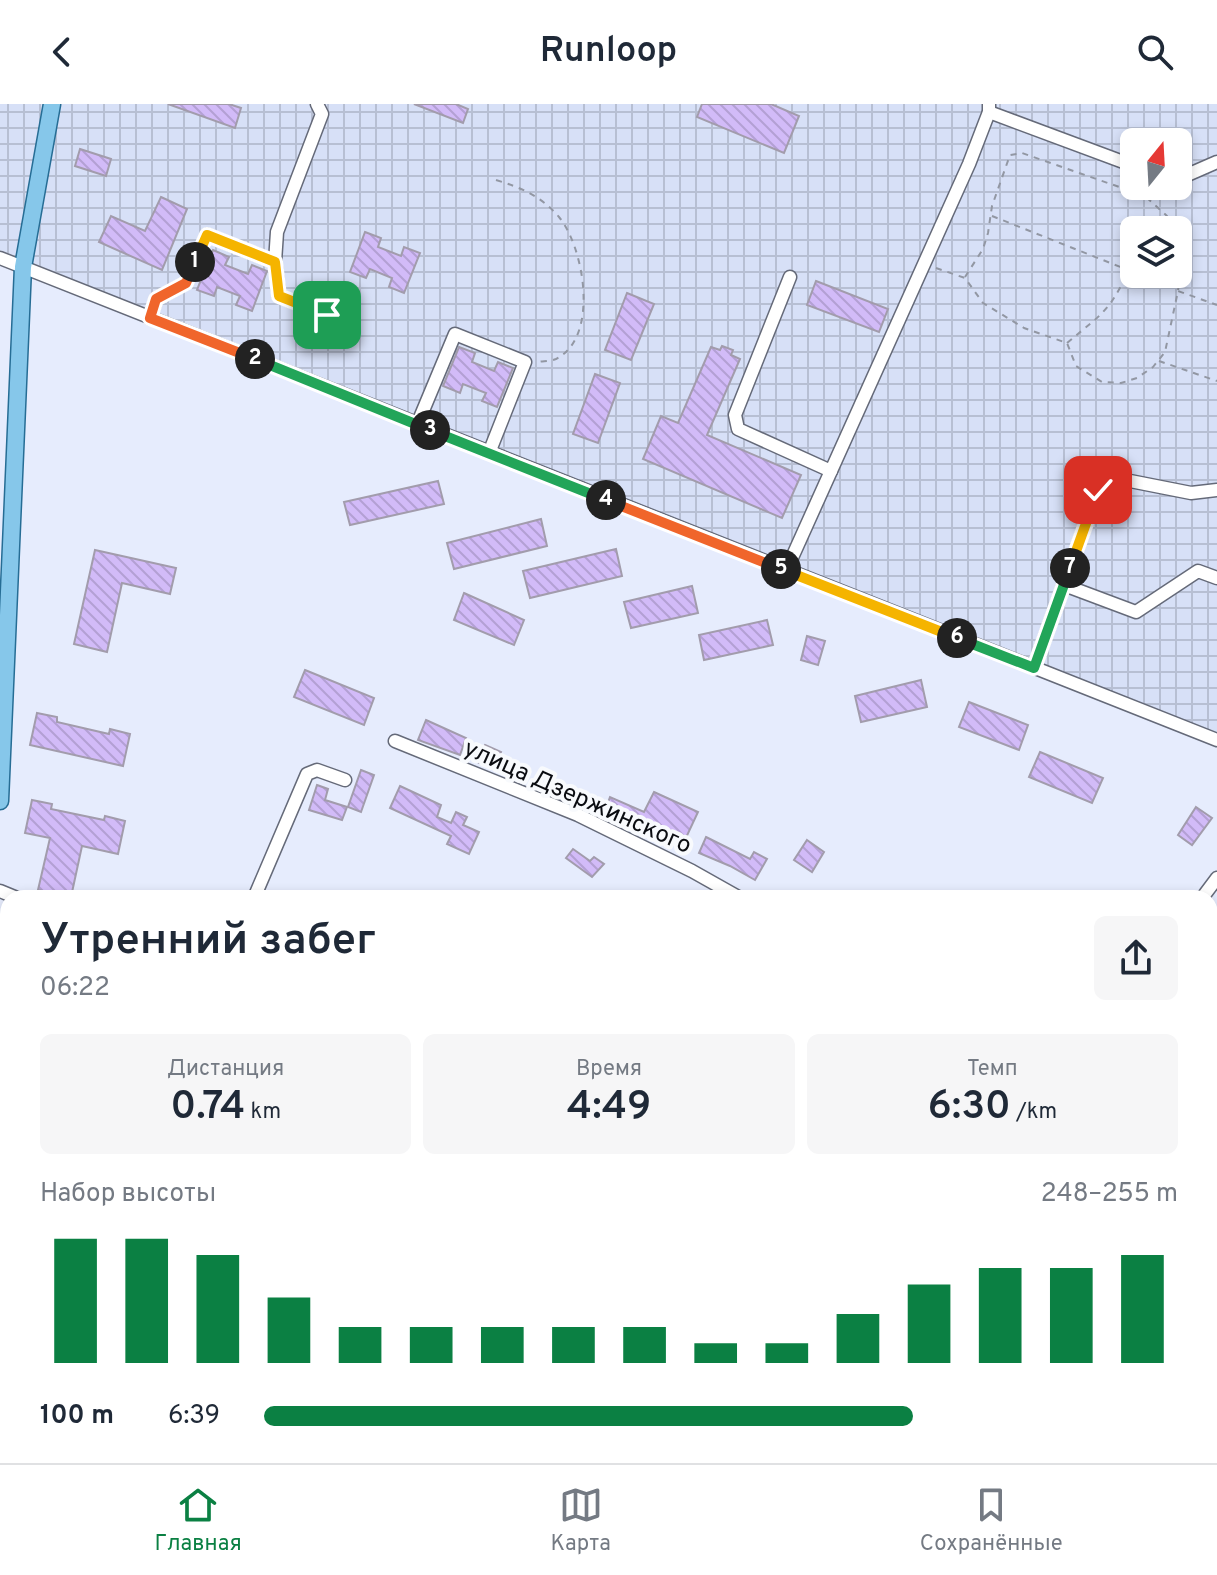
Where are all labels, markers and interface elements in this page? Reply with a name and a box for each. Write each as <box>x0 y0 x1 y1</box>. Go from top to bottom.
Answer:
text: Runloop <box>540 29 677 75</box>
icon: back <box>40 30 84 74</box>
icon: search <box>1133 30 1177 74</box>
north arrow <box>1120 128 1192 200</box>
map controls <box>1120 128 1192 288</box>
button: layers <box>1120 216 1192 288</box>
pin: 1 <box>175 242 215 282</box>
text: 1 <box>191 248 199 275</box>
pin <box>293 281 361 349</box>
icon: arrive <box>305 293 349 337</box>
pin: 2 <box>235 339 275 379</box>
text: 2 <box>248 345 262 372</box>
pin: 3 <box>410 410 450 450</box>
text: 3 <box>423 416 437 443</box>
pin <box>1064 456 1132 524</box>
icon: check <box>1076 468 1120 512</box>
pin: 4 <box>586 480 626 520</box>
text: 4 <box>599 486 613 513</box>
pin: 7 <box>1050 548 1090 588</box>
pin: 5 <box>761 549 801 589</box>
text: 7 <box>1064 554 1076 581</box>
text: 5 <box>774 555 788 582</box>
pin: 6 <box>937 618 977 658</box>
text: 6 <box>950 624 964 651</box>
street label: улица Дзержинского <box>459 734 696 862</box>
text: Утренний забег <box>40 914 376 970</box>
button: share <box>1094 916 1178 1000</box>
text: 06:22 <box>40 972 110 1005</box>
text: Дистанция <box>167 1056 284 1083</box>
text: Время <box>576 1056 642 1083</box>
text: Темп <box>967 1056 1018 1083</box>
text: 0.74 <box>170 1083 245 1133</box>
text: 4:49 <box>567 1083 651 1133</box>
text: 6:30 <box>928 1083 1011 1133</box>
text: km <box>245 1099 281 1126</box>
text: /km <box>1011 1099 1057 1126</box>
text: Набор высоты <box>40 1178 216 1211</box>
text: 248–255 m <box>1041 1178 1178 1211</box>
text: 100 m <box>40 1400 114 1433</box>
text: 6:39 <box>168 1400 220 1433</box>
tab: Главная <box>154 1483 242 1558</box>
tab: Карта <box>551 1483 611 1558</box>
tab: Сохранённые <box>920 1483 1063 1558</box>

